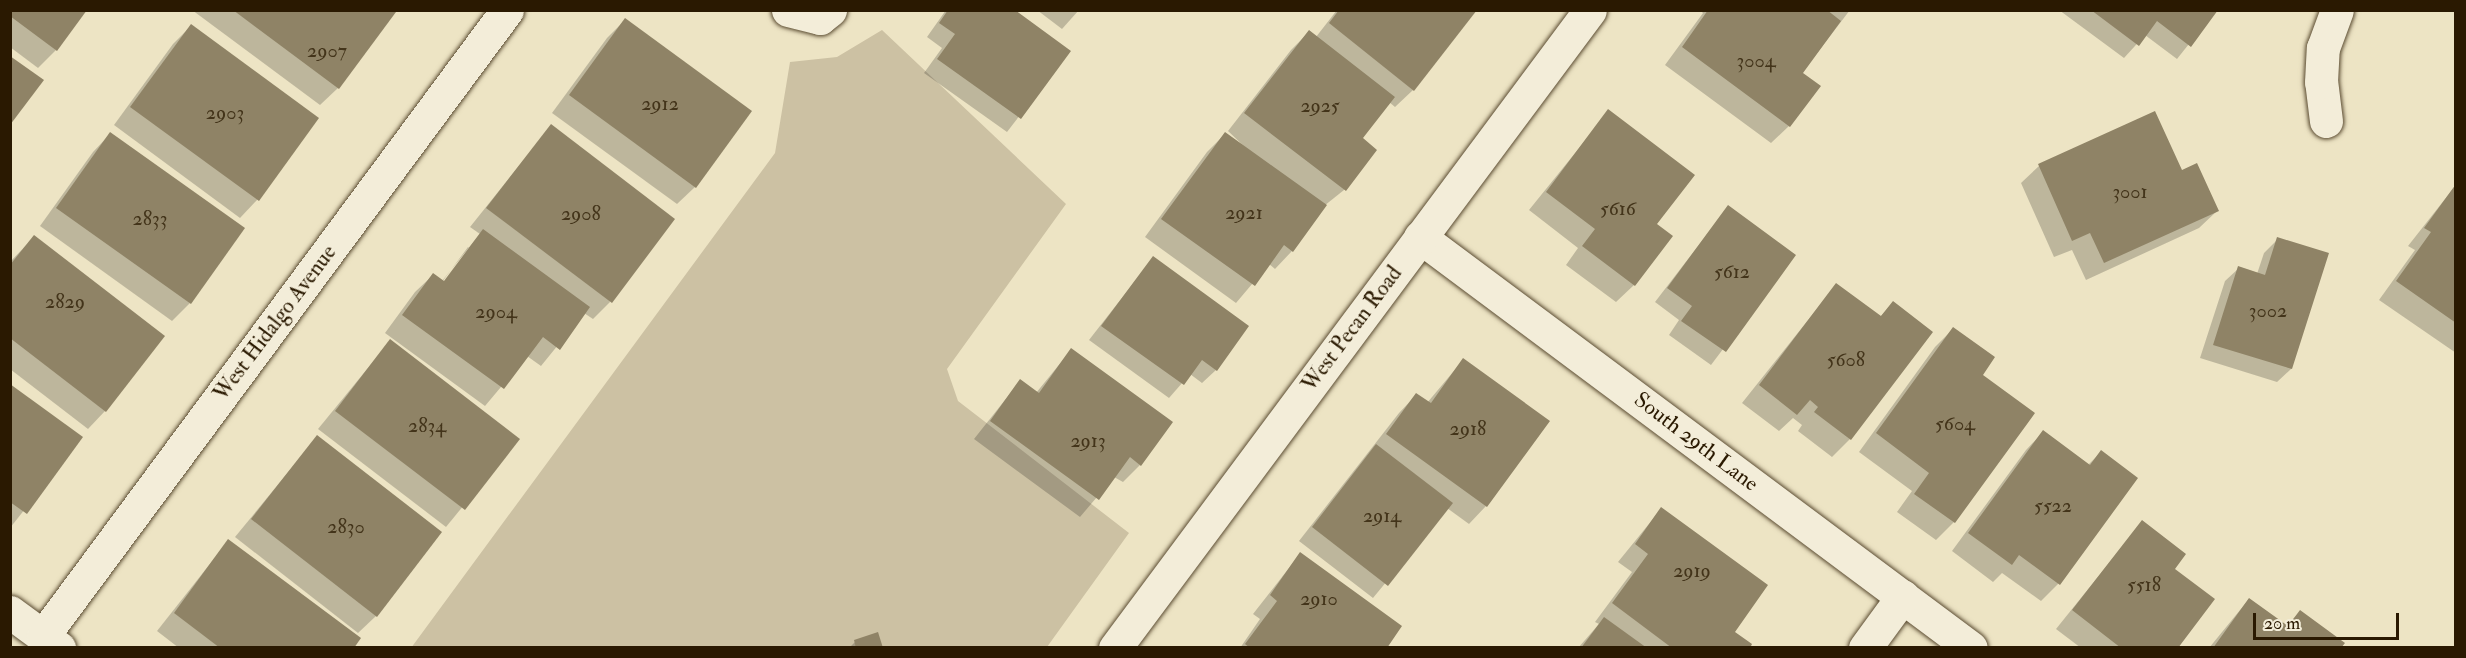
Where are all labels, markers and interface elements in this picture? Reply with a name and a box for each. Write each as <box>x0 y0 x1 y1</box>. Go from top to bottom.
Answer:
house number: 2907 <box>307 38 347 62</box>
house number: 3004 <box>1737 48 1775 72</box>
house number: 2912 <box>641 91 679 115</box>
house number: 2925 <box>1300 93 1340 117</box>
house number: 2903 <box>206 100 244 124</box>
house number: 3001 <box>2112 179 2148 203</box>
house number: 5616 <box>1600 196 1636 220</box>
house number: 2921 <box>1225 200 1263 224</box>
house number: 2908 <box>561 201 601 225</box>
house number: 2833 <box>133 206 167 230</box>
street label: West Hidalgo Avenue <box>208 240 342 406</box>
house number: 5612 <box>1714 259 1750 283</box>
street label: West Pecan Road <box>1296 261 1408 397</box>
house number: 2829 <box>45 289 85 313</box>
house number: 3002 <box>2249 298 2287 322</box>
house number: 2904 <box>475 299 517 323</box>
house number: 5608 <box>1827 347 1865 371</box>
street label: South 29th Lane <box>1629 387 1763 497</box>
house number: 5604 <box>1935 411 1975 435</box>
house number: 2834 <box>408 413 446 437</box>
house number: 2918 <box>1450 416 1486 440</box>
house number: 2913 <box>1070 428 1106 452</box>
house number: 5522 <box>2034 493 2072 517</box>
house number: 2914 <box>1363 503 1401 527</box>
house number: 2830 <box>327 514 365 538</box>
house number: 2919 <box>1673 558 1711 582</box>
house number: 5518 <box>2127 572 2161 596</box>
house number: 2910 <box>1300 586 1338 610</box>
scale bar <box>2256 601 2402 639</box>
text: 20 m <box>2264 612 2300 635</box>

